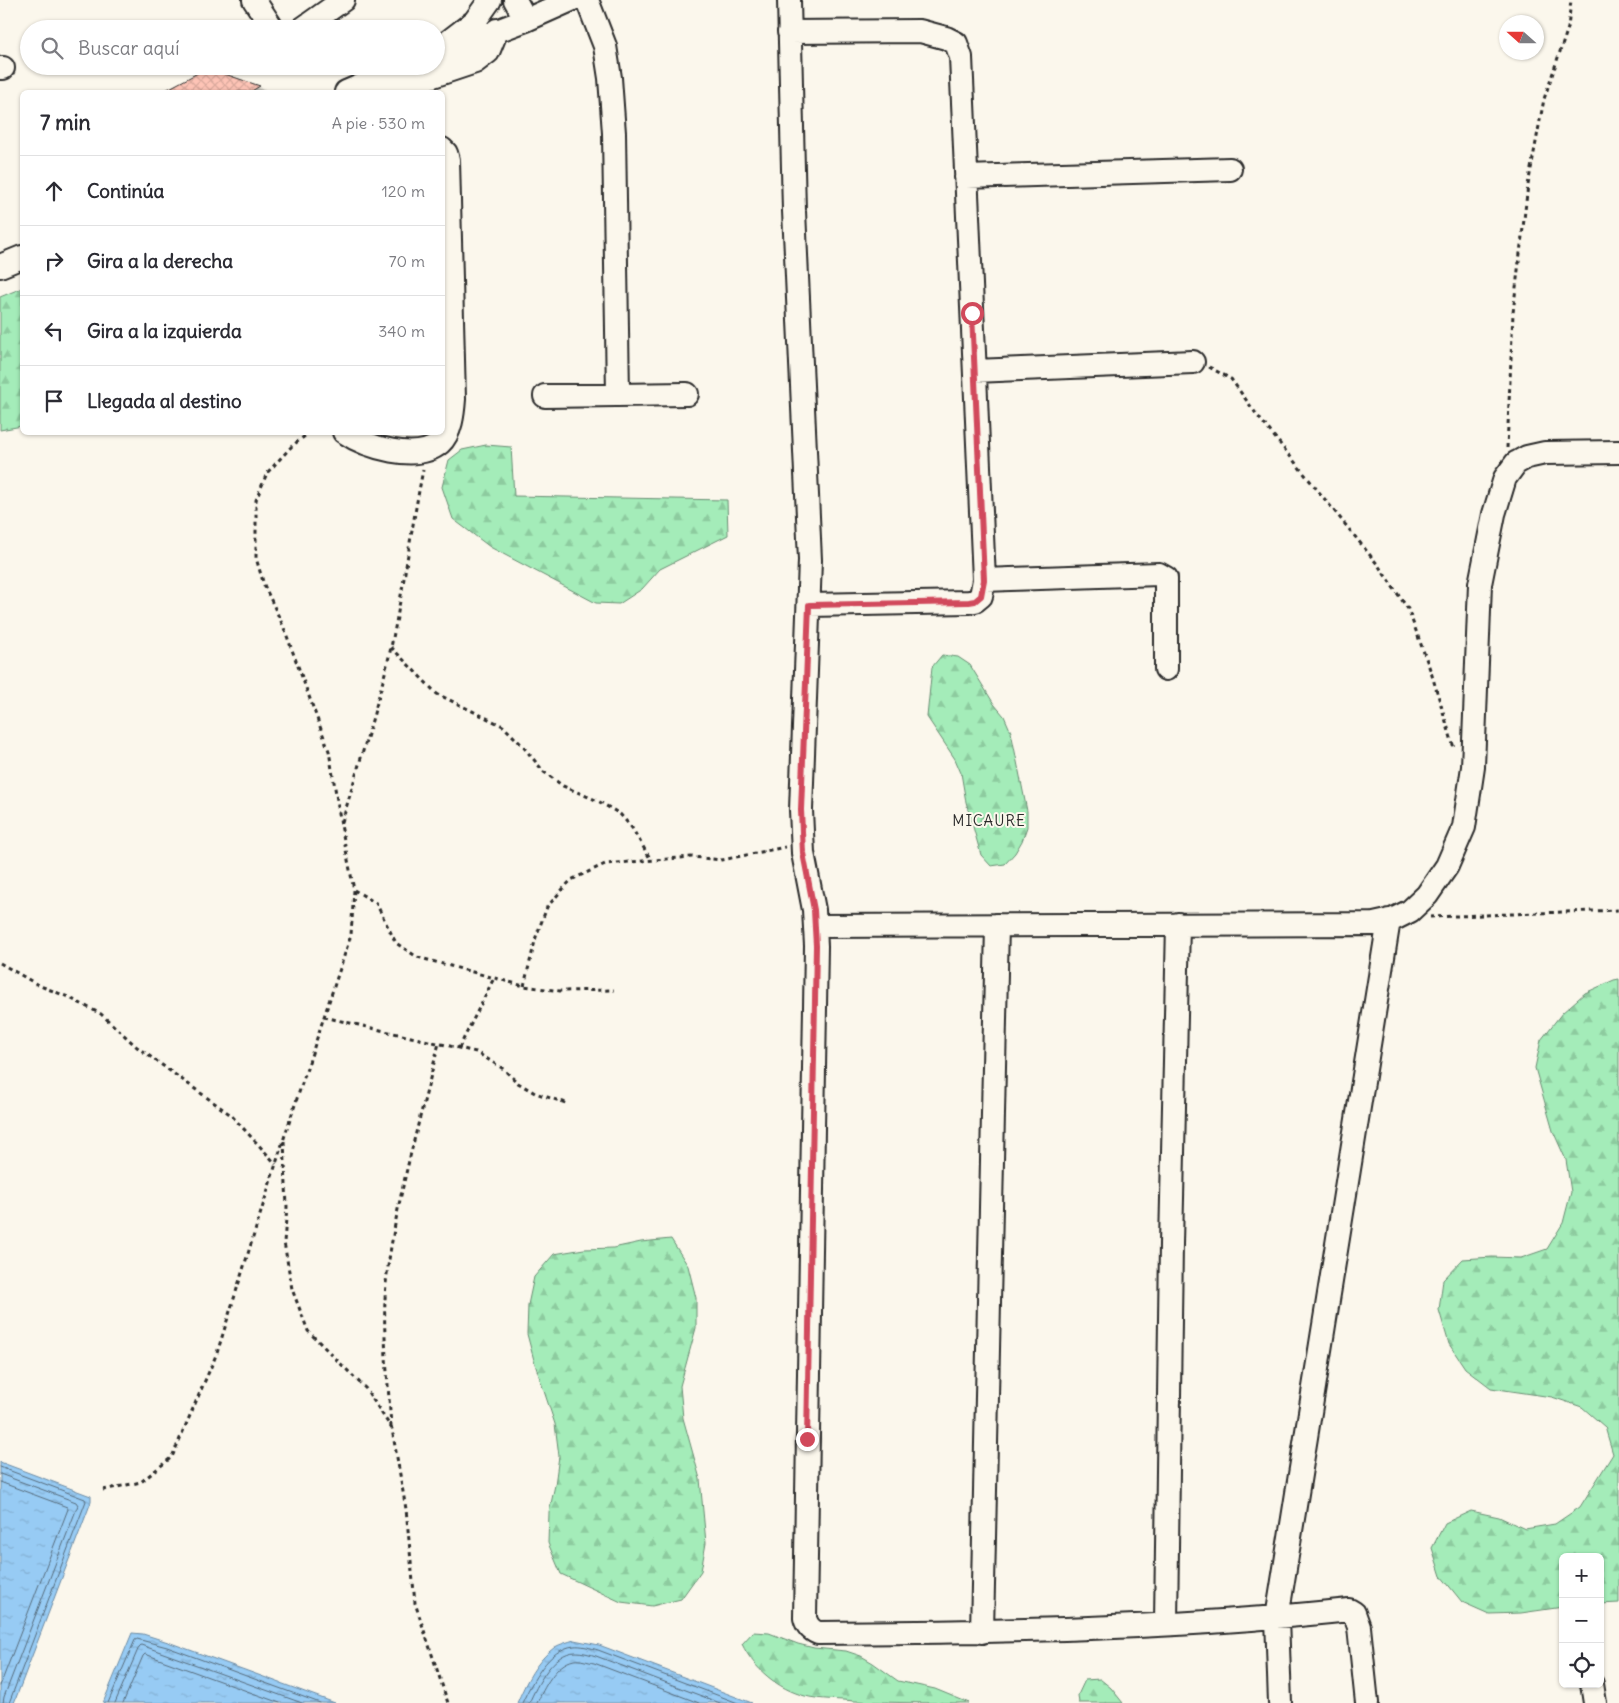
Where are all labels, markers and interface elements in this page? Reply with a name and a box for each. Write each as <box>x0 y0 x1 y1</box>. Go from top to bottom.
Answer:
north arrow <box>1499 15 1544 60</box>
search box <box>20 20 445 75</box>
icon: search <box>38 34 66 62</box>
text: Buscar aquí <box>78 36 179 60</box>
text: 7 min <box>40 109 91 136</box>
text: A pie · 530 m <box>332 113 425 133</box>
icon: ahead <box>40 177 68 205</box>
text: Continúa <box>87 179 164 203</box>
text: 120 m <box>382 181 425 201</box>
icon: right <box>40 247 68 275</box>
text: Gira a la derecha <box>87 249 233 273</box>
text: 70 m <box>389 251 425 271</box>
route start <box>961 302 984 325</box>
icon: left <box>40 317 68 345</box>
text: Gira a la izquierda <box>87 319 242 343</box>
text: 340 m <box>378 321 425 341</box>
icon: arrive <box>40 387 68 415</box>
text: Llegada al destino <box>87 389 242 413</box>
district label: MICAURE <box>952 811 1026 830</box>
route end <box>796 1428 819 1451</box>
map controls <box>1559 1553 1604 1688</box>
button: + <box>1559 1553 1604 1598</box>
button: − <box>1559 1598 1604 1643</box>
button: locate <box>1559 1643 1604 1688</box>

